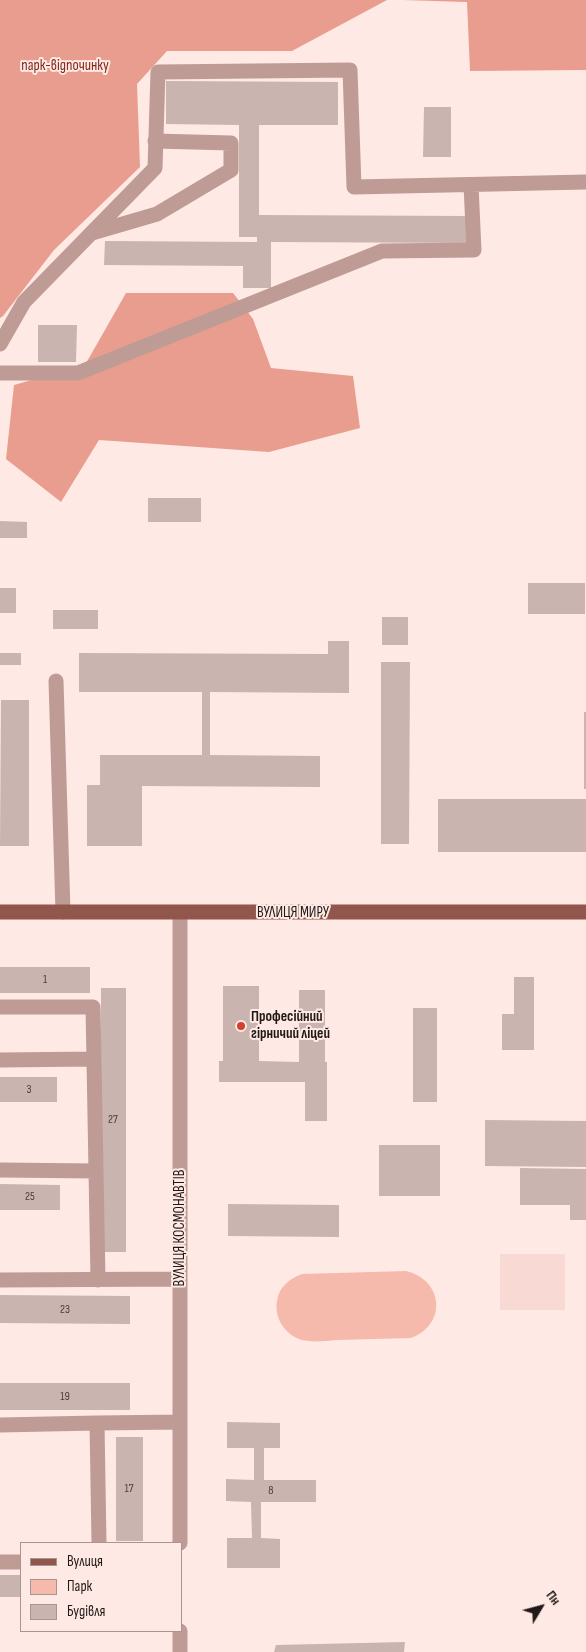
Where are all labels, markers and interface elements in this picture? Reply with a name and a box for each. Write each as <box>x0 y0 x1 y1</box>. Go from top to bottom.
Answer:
park label: парк-відпочинку <box>21 57 109 75</box>
street label: ВУЛИЦЯ МИРУ <box>257 904 329 922</box>
house number: 1 <box>43 973 47 987</box>
place label: Професійний гірничий ліцей <box>251 1008 330 1043</box>
marker: Професійний гірничий ліцей <box>235 1020 247 1032</box>
house number: 3 <box>26 1083 32 1097</box>
house number: 27 <box>108 1113 118 1127</box>
street label: ВУЛИЦЯ КОСМОНАВТІВ <box>171 1170 189 1286</box>
house number: 25 <box>25 1190 35 1204</box>
house number: 23 <box>60 1303 70 1317</box>
house number: 19 <box>60 1390 70 1404</box>
house number: 17 <box>125 1482 133 1496</box>
house number: 8 <box>268 1484 274 1498</box>
legend <box>20 1542 182 1632</box>
text: Вулиця <box>67 1552 103 1571</box>
text: Парк <box>67 1577 92 1596</box>
north arrow <box>516 1582 566 1632</box>
text: Пн <box>543 1587 564 1608</box>
text: Будівля <box>67 1602 105 1621</box>

